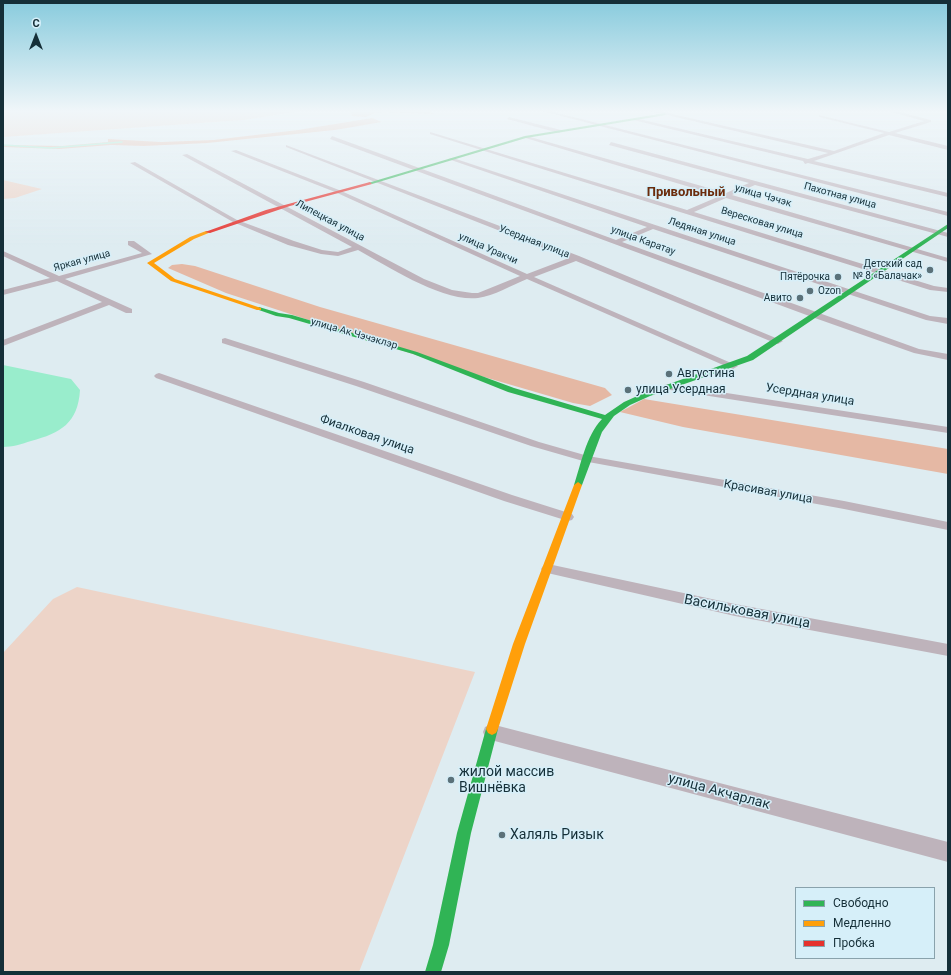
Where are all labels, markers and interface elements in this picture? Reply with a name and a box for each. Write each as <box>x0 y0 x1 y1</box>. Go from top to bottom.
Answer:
north arrow <box>16 16 56 56</box>
text: С <box>32 17 40 30</box>
street label: Пахотная улица <box>802 181 878 211</box>
street label: улица Чэчэк <box>733 182 793 210</box>
district label: Привольный <box>647 185 725 201</box>
street label: Липецкая улица <box>294 198 366 244</box>
street label: Вересковая улица <box>719 205 805 241</box>
street label: Ледяная улица <box>667 215 737 249</box>
street label: Усердная улица <box>497 223 571 261</box>
street label: улица Каратау <box>609 224 677 258</box>
street label: улица Уракчи <box>457 231 519 267</box>
street label: Яркая улица <box>52 248 112 274</box>
place label: Детский сад № 8 «Балачак» <box>853 258 922 282</box>
marker: Детский сад № 8 «Балачак» <box>925 265 935 275</box>
place label: Пятёрочка <box>780 271 830 283</box>
marker: Пятёрочка <box>833 272 843 282</box>
place label: Ozon <box>818 285 841 297</box>
marker: Ozon <box>805 286 815 296</box>
place label: Авито <box>764 292 792 304</box>
marker: Авито <box>795 293 805 303</box>
street label: улица Ак Чэчэклэр <box>309 316 399 352</box>
place label: Августина <box>677 367 735 381</box>
marker: Августина <box>664 369 674 379</box>
street label: Усердная улица <box>765 381 855 409</box>
place label: улица Усердная <box>636 383 726 397</box>
marker: улица Усердная <box>623 385 633 395</box>
street label: Фиалковая улица <box>318 412 416 458</box>
street label: Красивая улица <box>722 477 814 507</box>
street label: Васильковая улица <box>683 592 811 632</box>
place label: жилой массив Вишнёвка <box>459 764 554 796</box>
street label: улица Акчарлак <box>666 770 772 814</box>
marker: жилой массив Вишнёвка <box>446 775 456 785</box>
place label: Халяль Ризык <box>510 827 604 843</box>
marker: Халяль Ризык <box>497 830 507 840</box>
legend <box>795 887 935 959</box>
text: Свободно <box>833 896 889 910</box>
text: Медленно <box>833 916 891 930</box>
text: Пробка <box>833 936 875 950</box>

